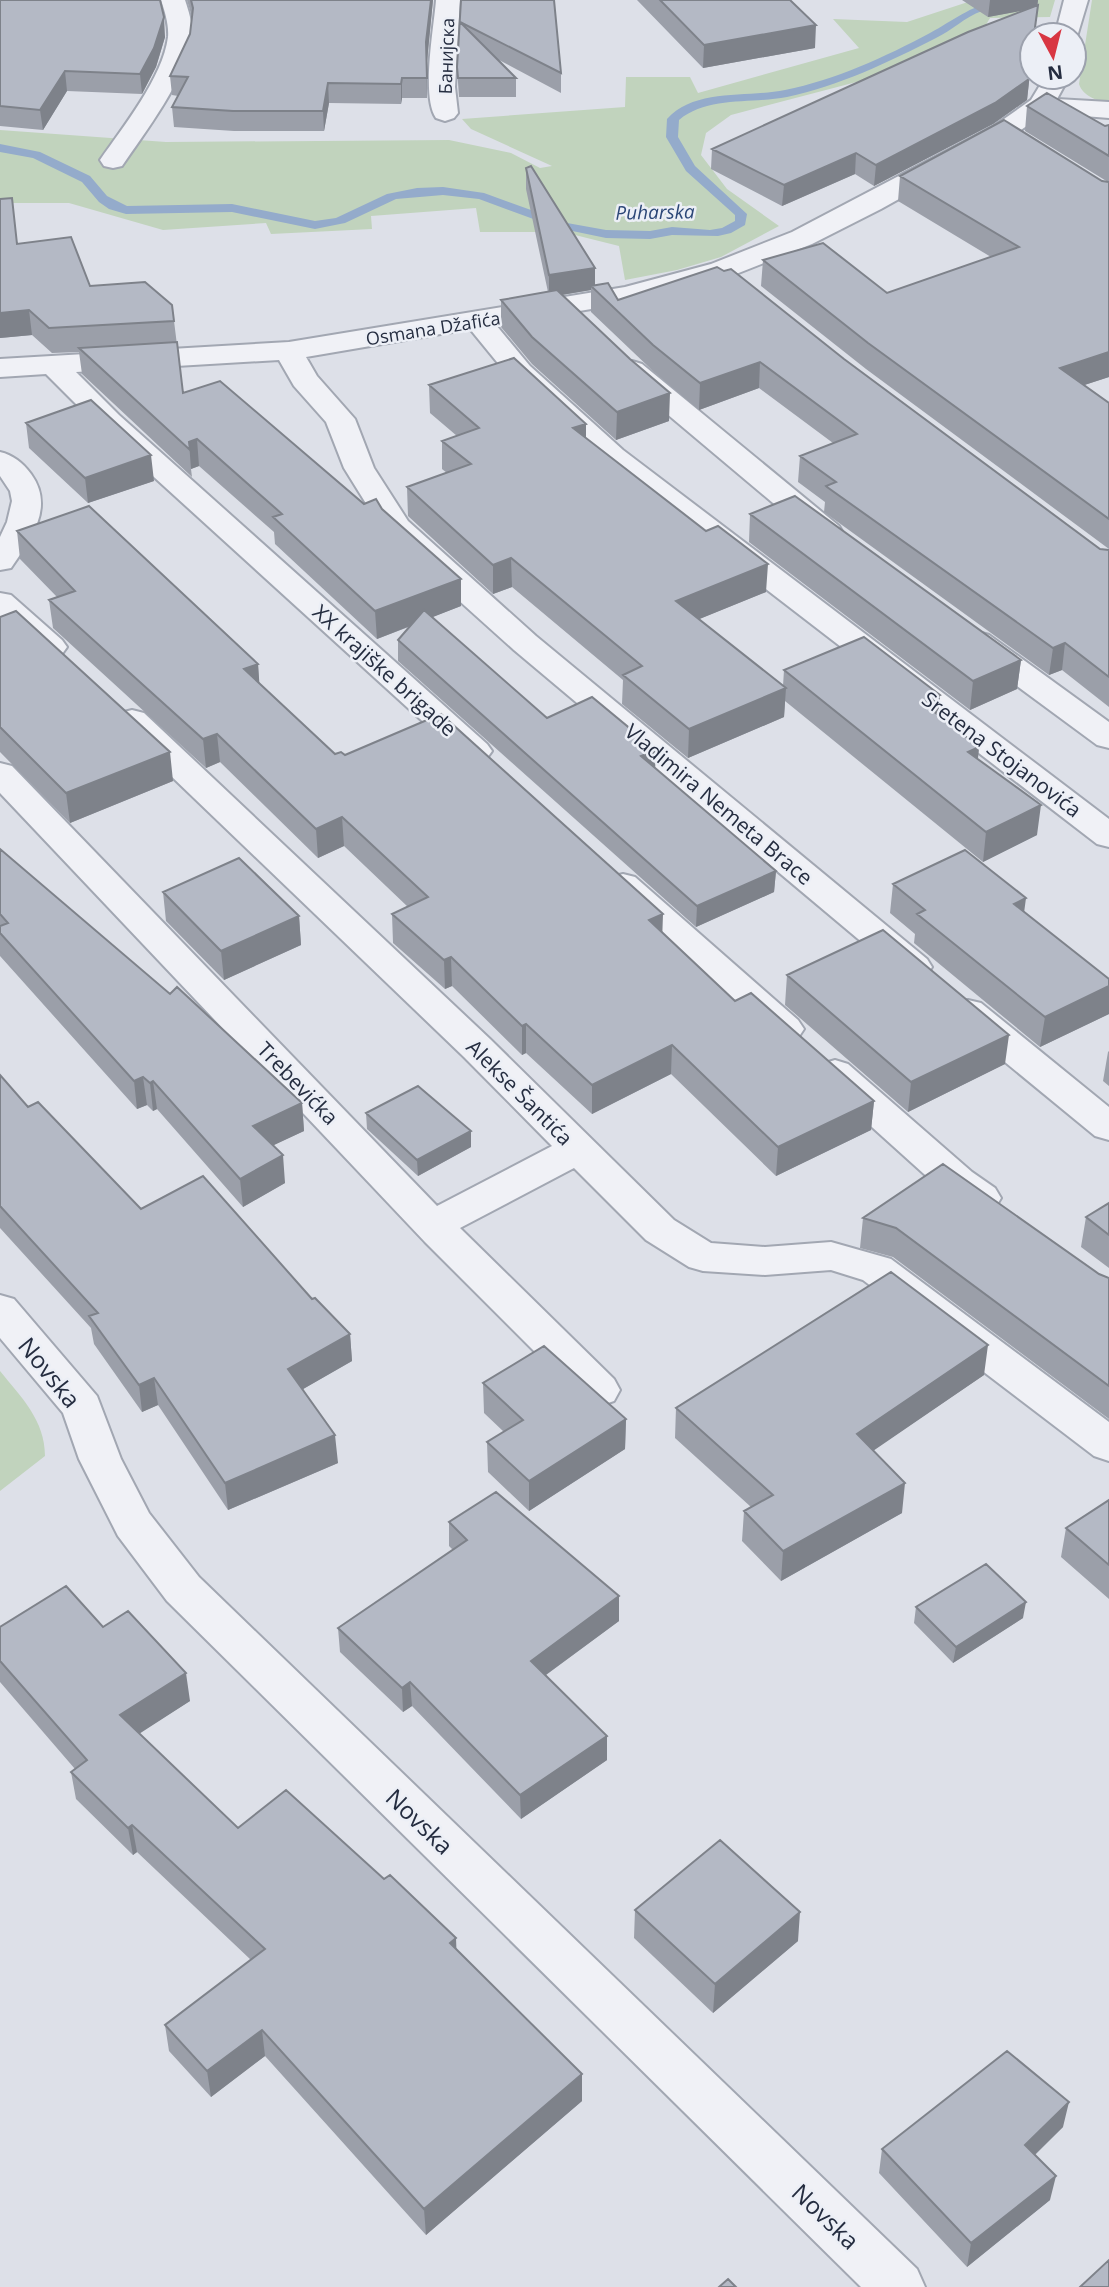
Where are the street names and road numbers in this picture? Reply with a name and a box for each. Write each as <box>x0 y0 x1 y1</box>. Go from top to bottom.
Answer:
street label: Банијска <box>433 17 459 95</box>
street label: Osmana Džafića <box>364 306 502 350</box>
street label: XX krajiške brigade <box>307 598 463 742</box>
street label: Sretena Stojanovića <box>917 685 1087 823</box>
street label: Vladimira Nemeta Brace <box>619 717 819 891</box>
street label: Alekse Šantića <box>461 1033 579 1151</box>
street label: Trebevićka <box>251 1035 345 1131</box>
street label: Novska <box>11 1330 89 1414</box>
street label: Novska <box>379 1781 461 1861</box>
street label: Novska <box>785 2176 867 2256</box>

